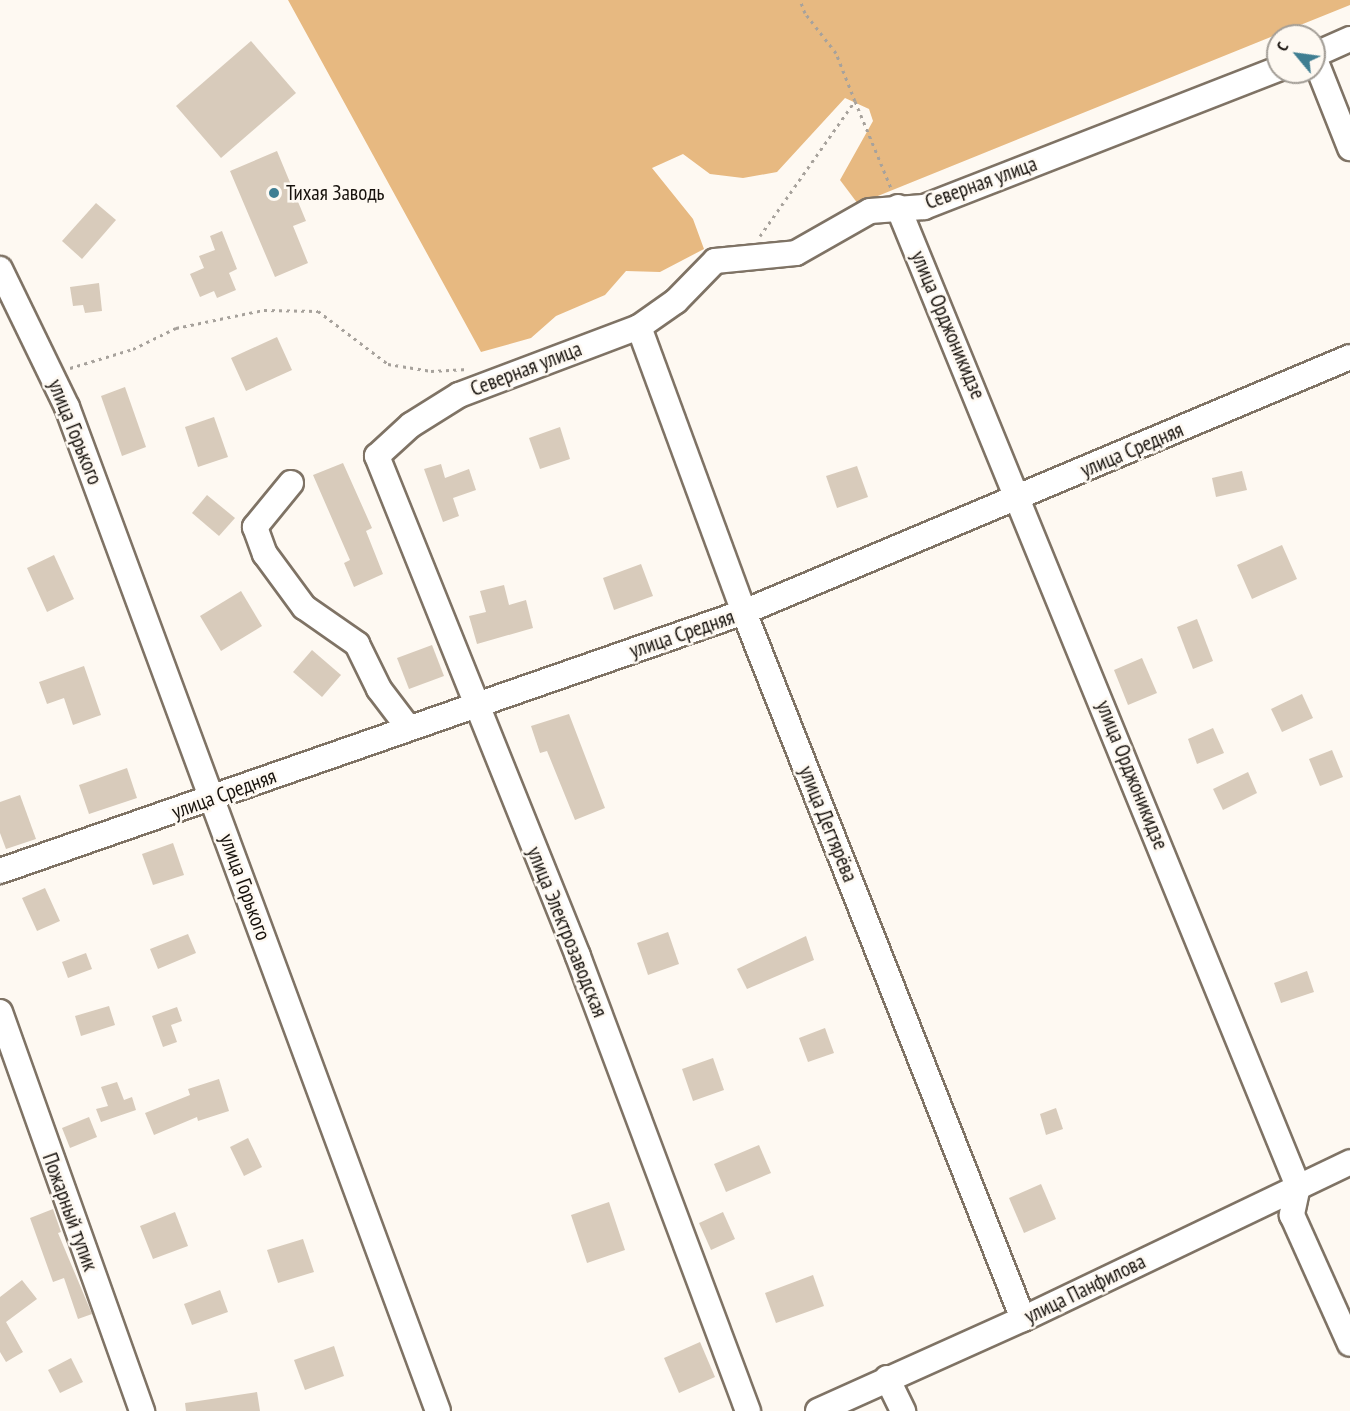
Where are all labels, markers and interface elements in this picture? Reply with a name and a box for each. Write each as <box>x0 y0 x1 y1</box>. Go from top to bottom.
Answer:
north arrow <box>1266 24 1326 84</box>
text: С <box>1271 38 1293 54</box>
street label: Северная улица <box>922 151 1040 215</box>
place label: Тихая Заводь <box>286 180 385 206</box>
marker: Тихая Заводь <box>267 186 281 200</box>
street label: улица Орджоникидзе <box>905 247 991 403</box>
street label: Северная улица <box>467 336 585 402</box>
street label: улица Горького <box>42 376 108 488</box>
street label: улица Средняя <box>1077 417 1187 483</box>
street label: улица Средняя <box>626 604 738 664</box>
street label: улица Орджоникидзе <box>1091 697 1173 853</box>
street label: улица Дегтярёва <box>793 762 863 886</box>
street label: улица Средняя <box>168 763 280 825</box>
street label: улица Горького <box>214 830 276 944</box>
street label: улица Электрозаводская <box>521 843 613 1021</box>
street label: Пожарный тупик <box>37 1149 103 1275</box>
street label: улица Панфилова <box>1020 1249 1150 1329</box>

